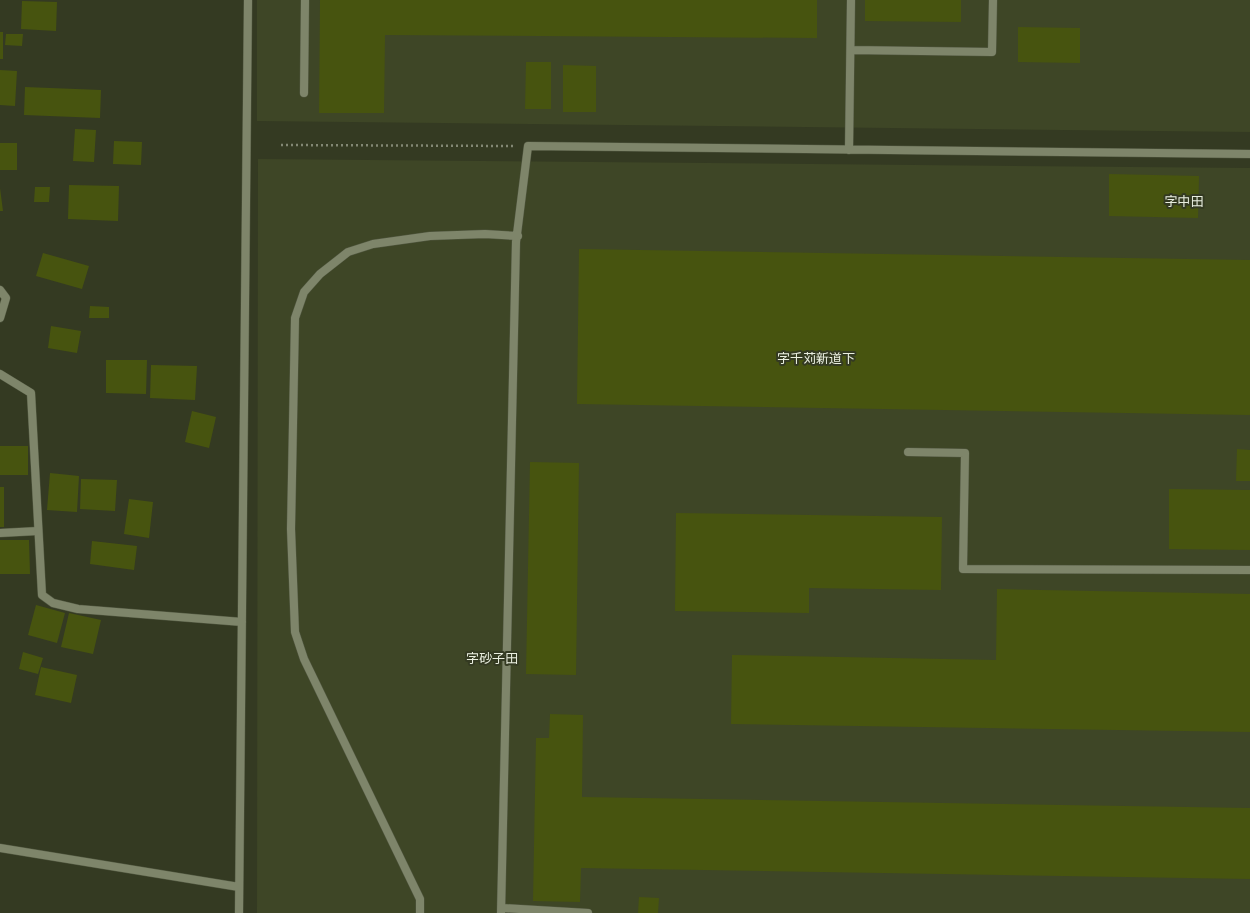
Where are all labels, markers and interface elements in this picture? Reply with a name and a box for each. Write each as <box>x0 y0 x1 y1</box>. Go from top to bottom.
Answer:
district label: 字中田 <box>1164 193 1204 209</box>
district label: 字千苅新道下 <box>777 350 855 366</box>
district label: 字砂子田 <box>466 650 518 666</box>

